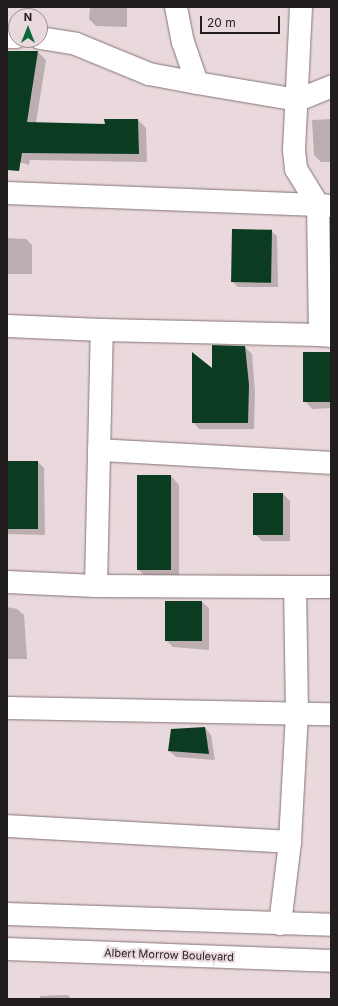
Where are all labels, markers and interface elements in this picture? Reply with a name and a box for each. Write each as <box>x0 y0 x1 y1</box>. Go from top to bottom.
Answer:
north arrow <box>8 8 48 48</box>
scale bar <box>202 8 282 34</box>
text: N <box>24 10 32 24</box>
text: 20 m <box>207 15 236 30</box>
street label: Albert Morrow Boulevard <box>104 946 234 964</box>

